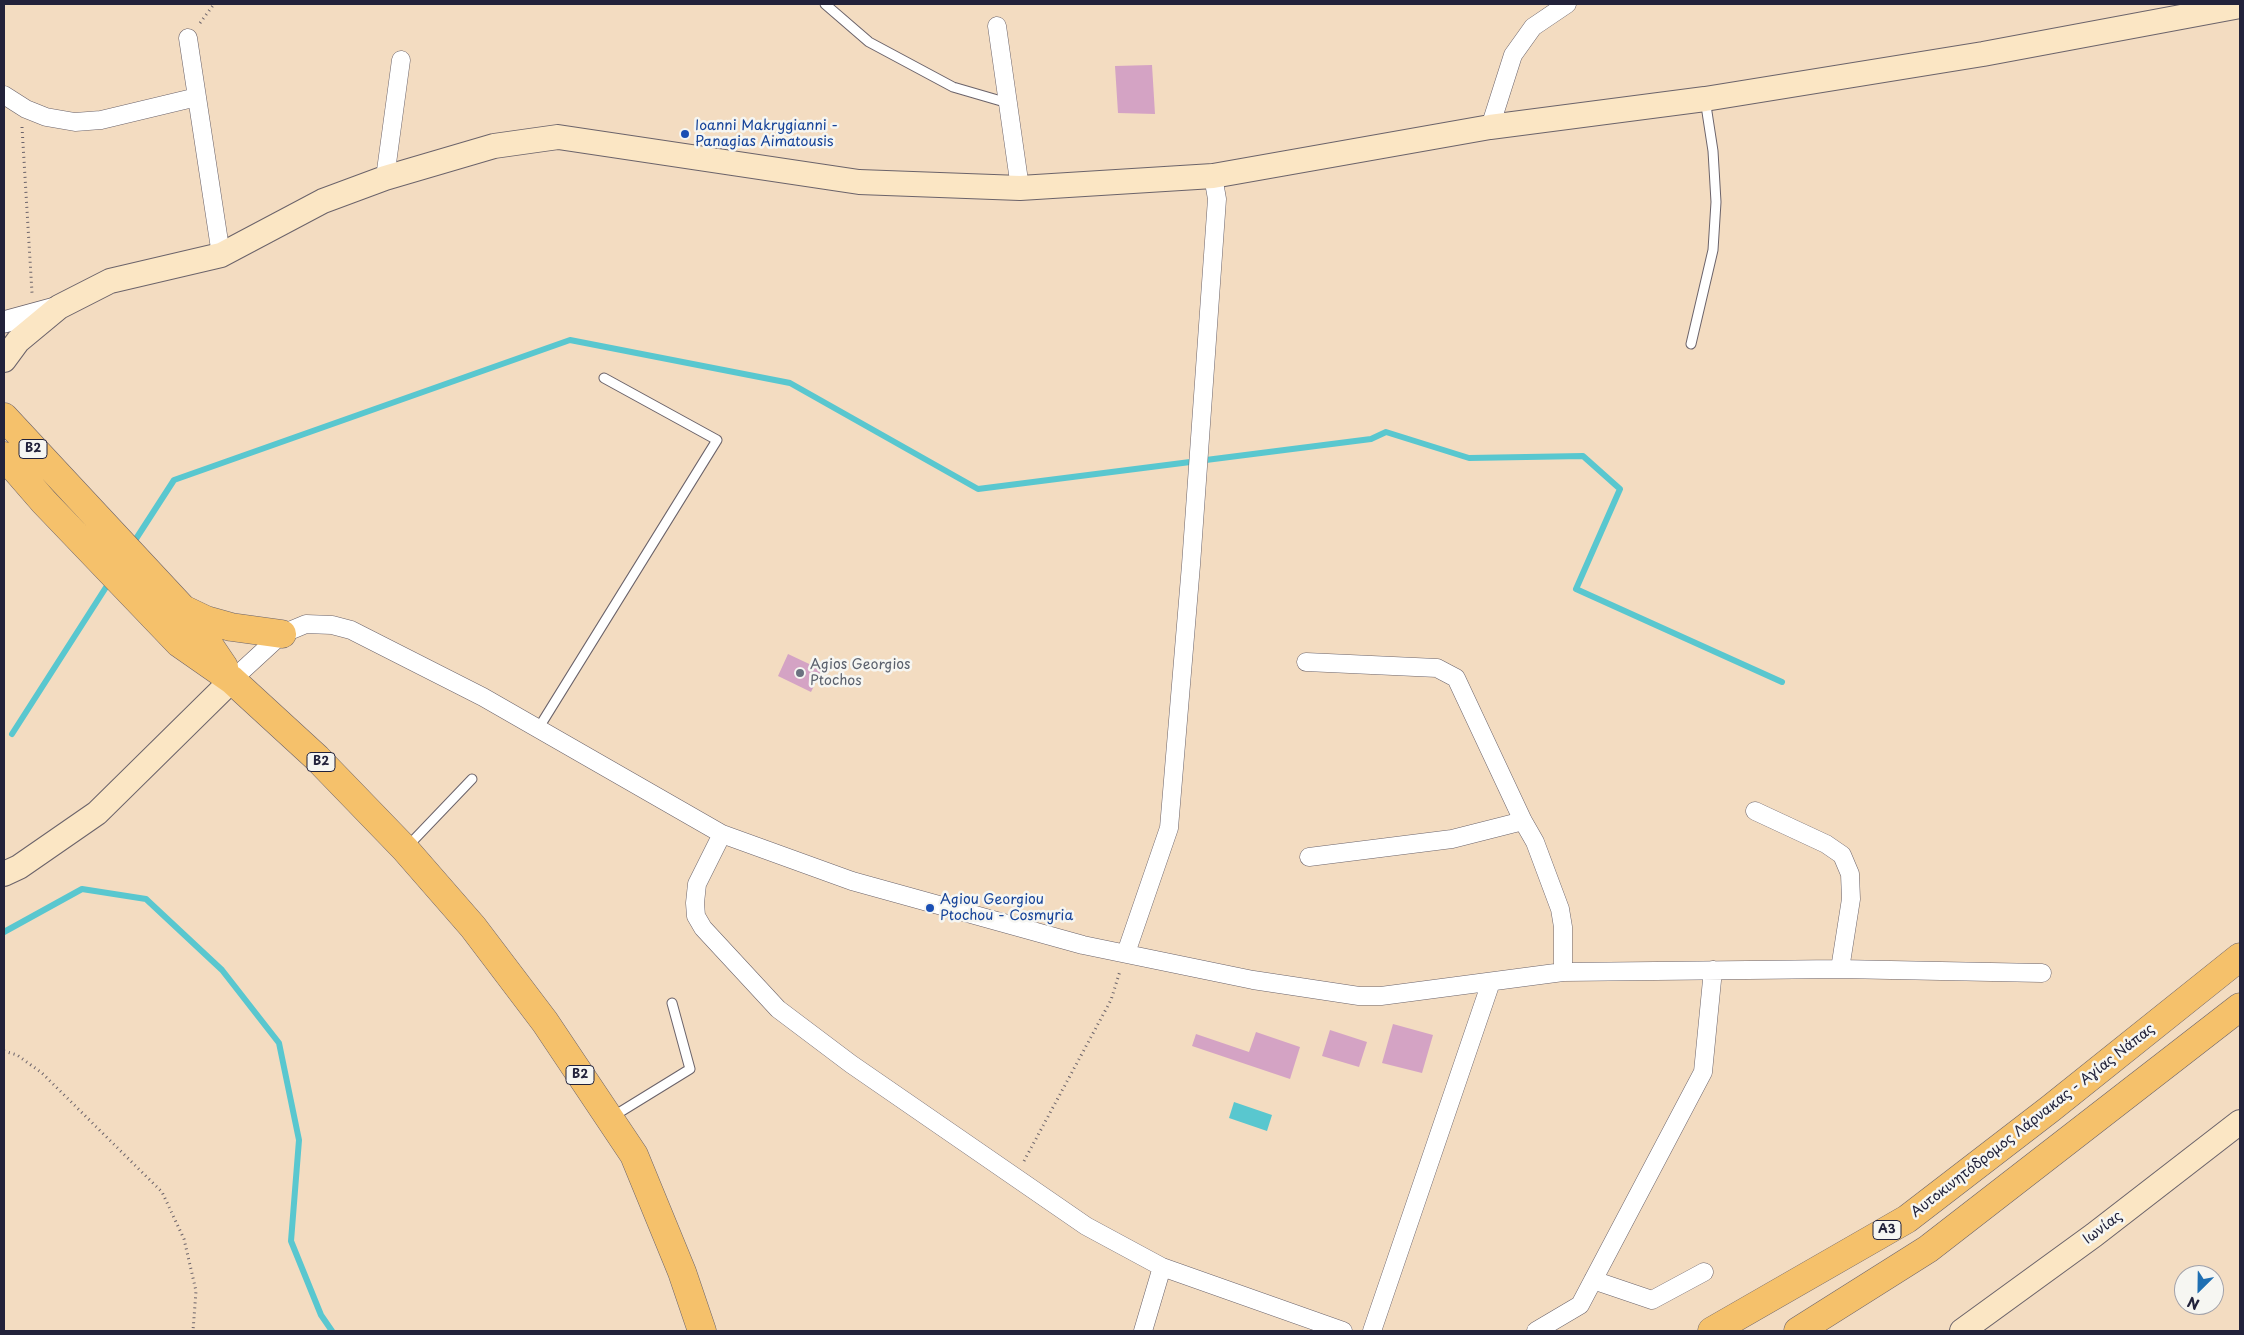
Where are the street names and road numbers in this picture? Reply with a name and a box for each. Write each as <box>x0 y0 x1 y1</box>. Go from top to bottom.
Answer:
road number: B2 <box>19 439 47 458</box>
road number: B2 <box>307 752 335 772</box>
street label: Αυτοκινητόδρομος Λάρνακας - Αγίας Νάπας <box>1908 1021 2158 1221</box>
road number: B2 <box>566 1066 594 1084</box>
street label: Ιωνίας <box>2080 1208 2126 1248</box>
road number: A3 <box>1873 1220 1901 1240</box>

